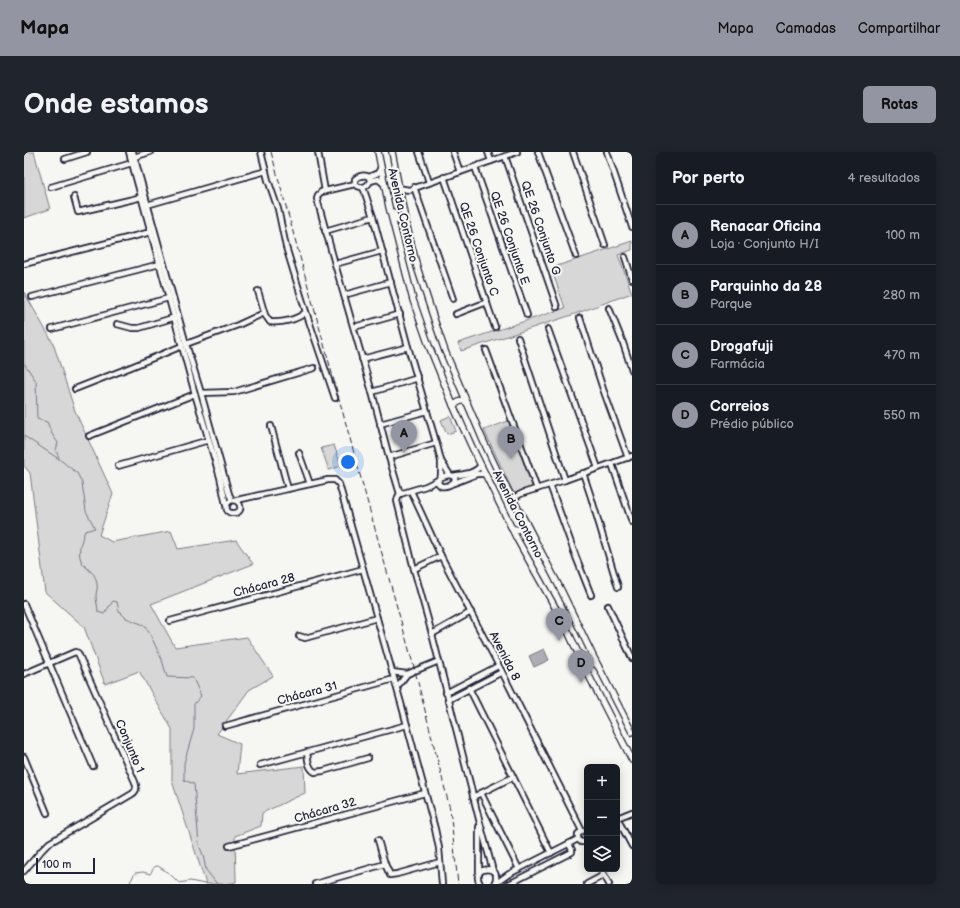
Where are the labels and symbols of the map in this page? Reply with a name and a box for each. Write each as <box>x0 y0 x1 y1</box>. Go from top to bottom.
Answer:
street label: Avenida Contorno <box>384 166 421 264</box>
street label: QE 26 Conjunto G <box>517 179 564 277</box>
street label: QE 26 Conjunto E <box>487 189 533 287</box>
street label: QE 26 Conjunto C <box>455 200 502 299</box>
pin: A <box>391 420 417 453</box>
pin: B <box>498 426 524 459</box>
your location <box>338 452 358 472</box>
street label: Avenida Contorno <box>489 468 546 561</box>
street label: Chácara 28 <box>232 570 297 601</box>
pin: C <box>546 608 572 641</box>
street label: Avenida 8 <box>486 629 523 683</box>
pin: D <box>568 650 594 683</box>
street label: Chácara 31 <box>276 678 339 709</box>
street label: Conjunto 1 <box>112 717 147 775</box>
street label: Chácara 32 <box>292 794 358 826</box>
scale bar <box>36 856 95 875</box>

